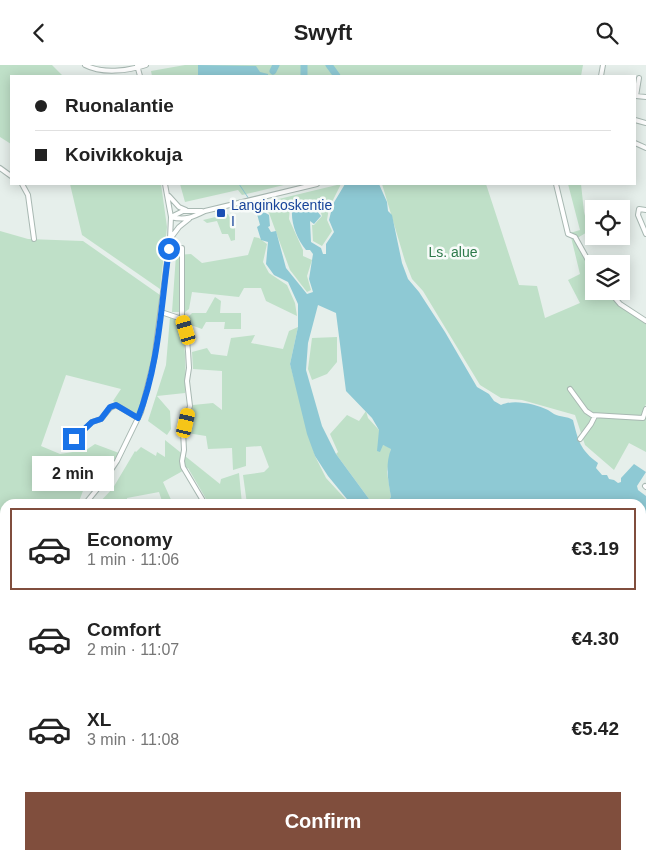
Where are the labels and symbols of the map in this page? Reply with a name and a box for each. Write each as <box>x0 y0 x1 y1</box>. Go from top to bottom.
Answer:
place label: Langinkoskentie I <box>231 197 332 229</box>
marker: Langinkoskentie I <box>215 207 227 219</box>
route start <box>158 238 180 260</box>
park label: Ls. alue <box>428 244 478 260</box>
car <box>174 313 197 347</box>
car <box>175 407 196 439</box>
route end <box>63 428 85 450</box>
callout: 2 min <box>33 457 115 491</box>

